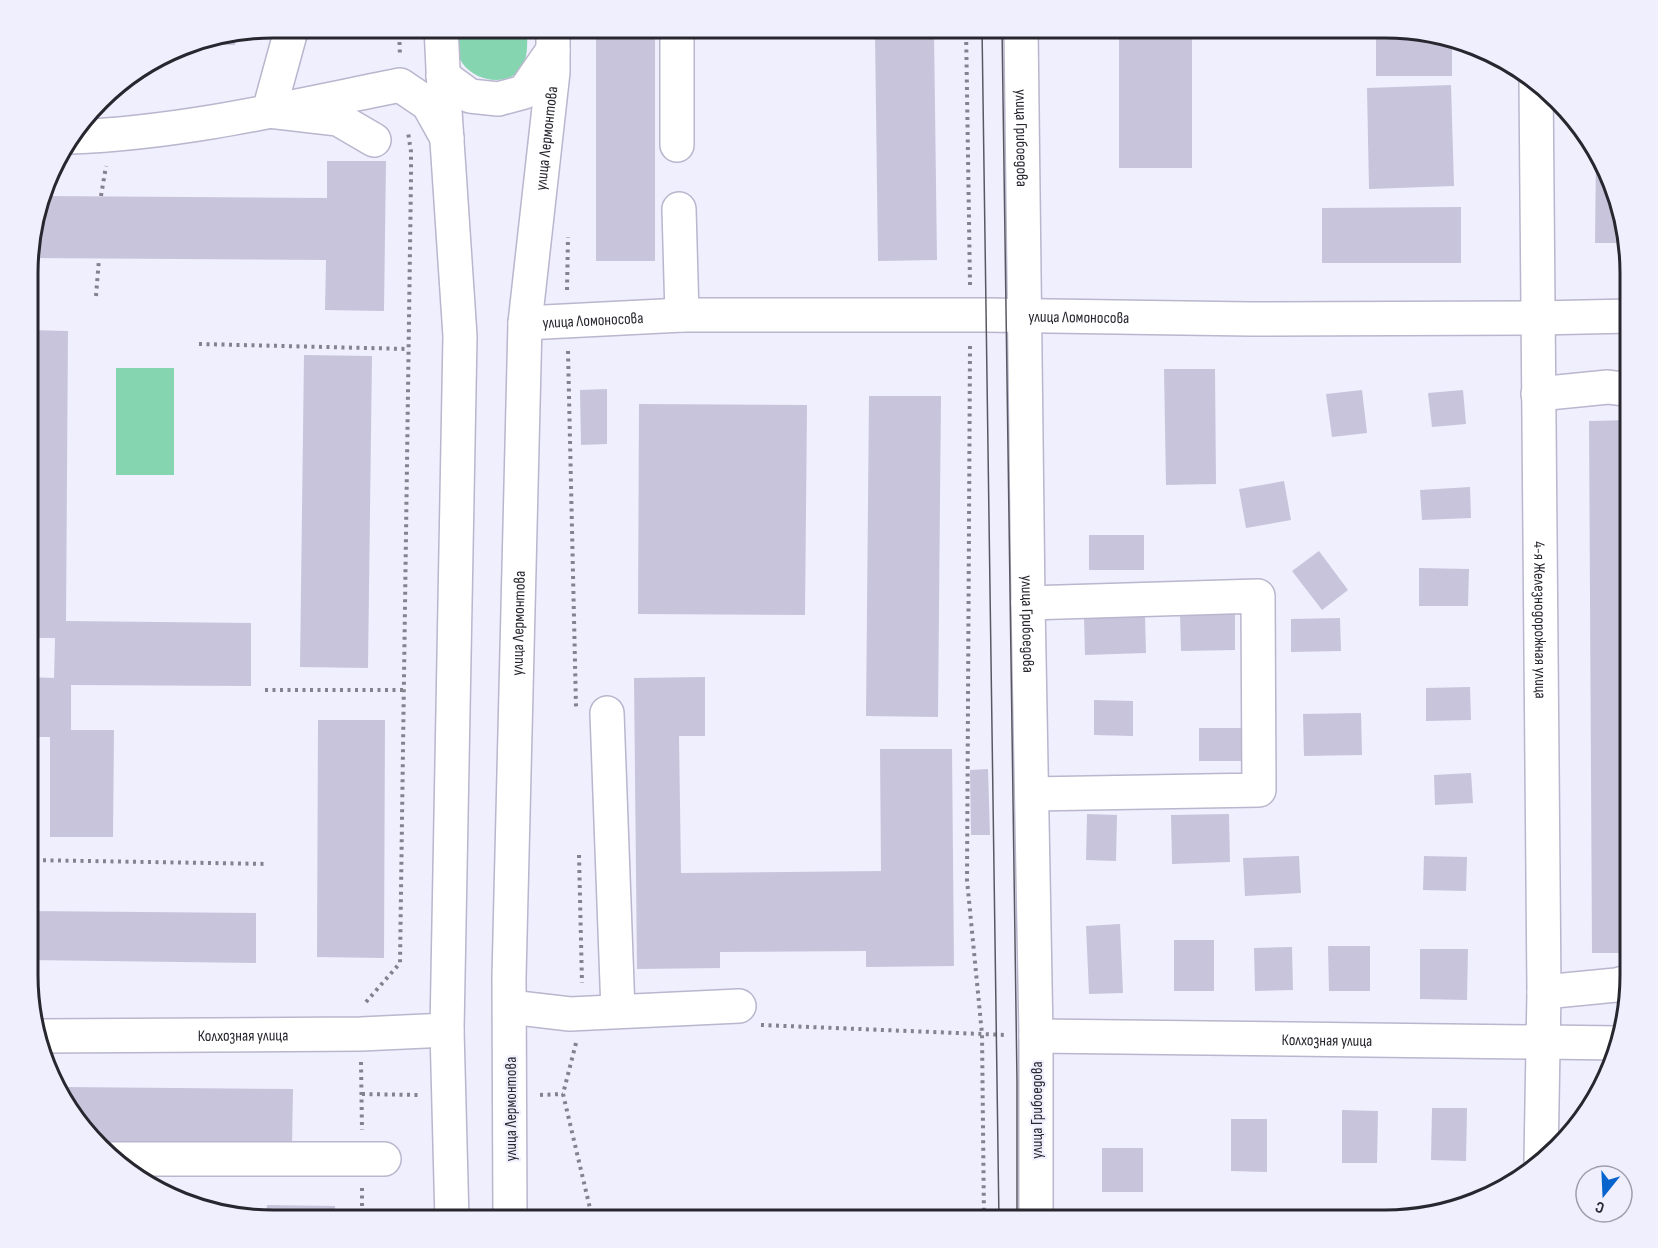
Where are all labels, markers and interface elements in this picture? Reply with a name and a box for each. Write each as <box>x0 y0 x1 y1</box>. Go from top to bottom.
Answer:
street label: улица Лермонтова <box>532 85 562 192</box>
street label: улица Грибоедова <box>1011 89 1031 187</box>
street label: улица Ломоносова <box>1028 308 1129 328</box>
street label: улица Ломоносова <box>542 309 644 333</box>
street label: 4-я Железнодорожная улица <box>1529 541 1549 699</box>
street label: улица Лермонтова <box>508 571 530 676</box>
street label: улица Грибоедова <box>1017 575 1037 673</box>
street label: Колхозная улица <box>198 1026 288 1046</box>
street label: Колхозная улица <box>1282 1031 1372 1051</box>
street label: улица Лермонтова <box>502 1057 521 1161</box>
street label: улица Грибоедова <box>1028 1061 1047 1159</box>
north arrow <box>1574 1164 1634 1224</box>
text: С <box>1593 1197 1607 1217</box>

